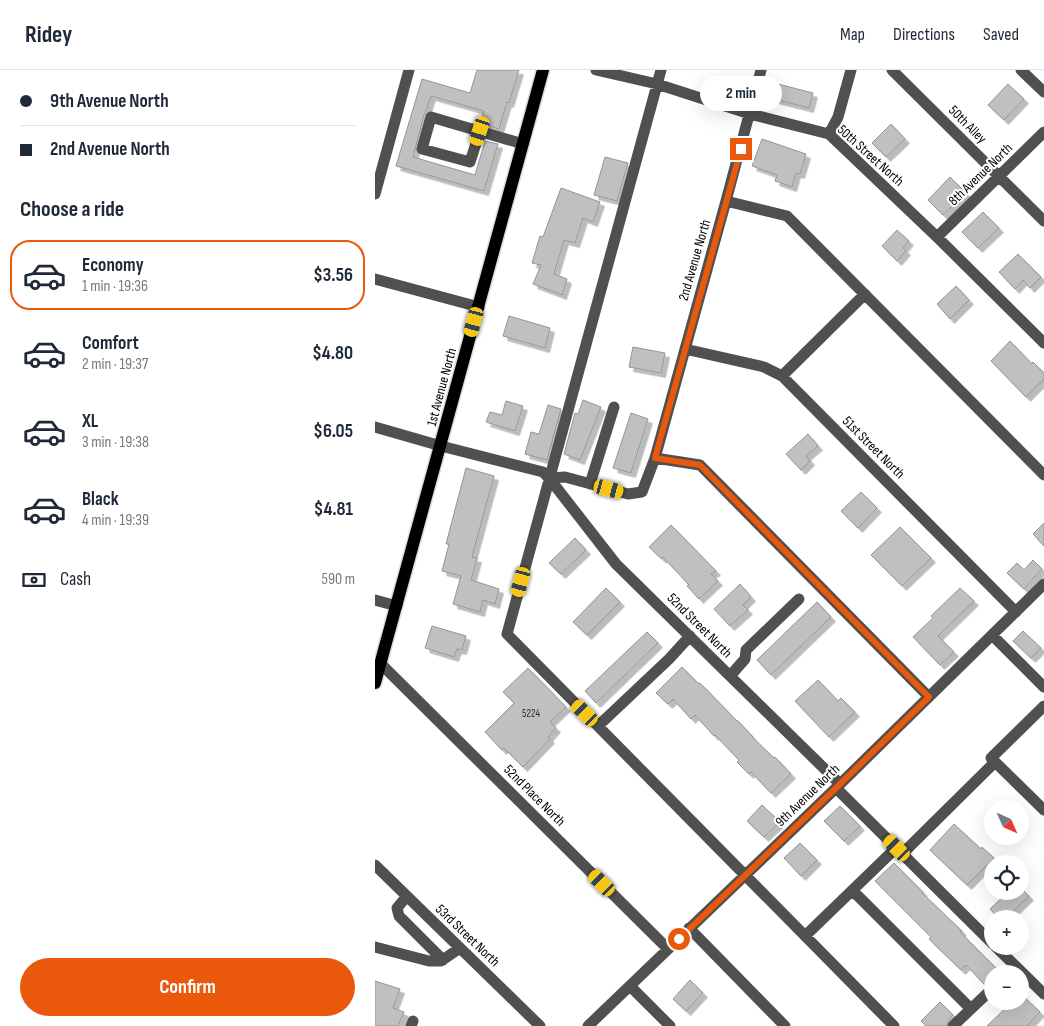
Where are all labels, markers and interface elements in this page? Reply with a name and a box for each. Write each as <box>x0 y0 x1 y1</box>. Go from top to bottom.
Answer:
text: Ridey <box>25 20 72 49</box>
text: Map <box>840 24 865 45</box>
text: Directions <box>893 24 955 45</box>
text: Saved <box>983 24 1019 45</box>
callout: 2 min <box>700 77 782 112</box>
text: 2 min <box>726 84 756 103</box>
text: 9th Avenue North <box>50 90 169 113</box>
street label: 50th Alley <box>945 102 991 147</box>
car <box>468 114 491 148</box>
street label: 50th Street North <box>834 121 907 190</box>
text: 2nd Avenue North <box>50 138 170 161</box>
route end <box>730 138 752 160</box>
street label: 8th Avenue North <box>945 140 1016 209</box>
text: Choose a ride <box>20 196 124 223</box>
street label: 2nd Avenue North <box>675 218 714 303</box>
icon: car <box>22 253 67 298</box>
text: Economy <box>82 254 144 277</box>
text: $3.56 <box>313 264 353 287</box>
text: 1 min · 19:36 <box>82 277 148 296</box>
car <box>462 306 485 338</box>
icon: car <box>22 331 67 376</box>
text: Comfort <box>82 332 139 355</box>
text: $4.80 <box>312 342 353 365</box>
street label: 1st Avenue North <box>423 346 460 428</box>
text: 2 min · 19:37 <box>82 355 148 374</box>
icon: car <box>22 409 67 454</box>
text: XL <box>82 410 98 433</box>
street label: 51st Street North <box>839 413 908 482</box>
text: $6.05 <box>313 420 353 443</box>
text: 3 min · 19:38 <box>82 433 149 452</box>
car <box>592 478 625 500</box>
icon: car <box>22 487 67 532</box>
text: Black <box>82 488 119 511</box>
text: $4.81 <box>314 498 353 521</box>
text: 4 min · 19:39 <box>82 511 149 530</box>
icon: cash <box>20 566 48 594</box>
car <box>509 566 532 598</box>
text: Cash <box>60 568 91 591</box>
text: 590 m <box>322 570 355 589</box>
street label: 52nd Street North <box>664 589 736 661</box>
car <box>569 697 600 729</box>
house number: 5224 <box>522 707 540 720</box>
street label: 52nd Place North <box>500 761 569 830</box>
street label: 9th Avenue North <box>772 761 843 830</box>
north arrow <box>984 800 1029 845</box>
map controls <box>984 800 1029 1010</box>
car <box>881 832 912 864</box>
button: locate <box>984 855 1029 900</box>
car <box>586 867 617 899</box>
street label: 53rd Street North <box>432 901 503 970</box>
button: + <box>984 910 1029 955</box>
route start <box>668 928 690 950</box>
button: Confirm <box>20 958 355 1016</box>
button: − <box>984 965 1029 1010</box>

